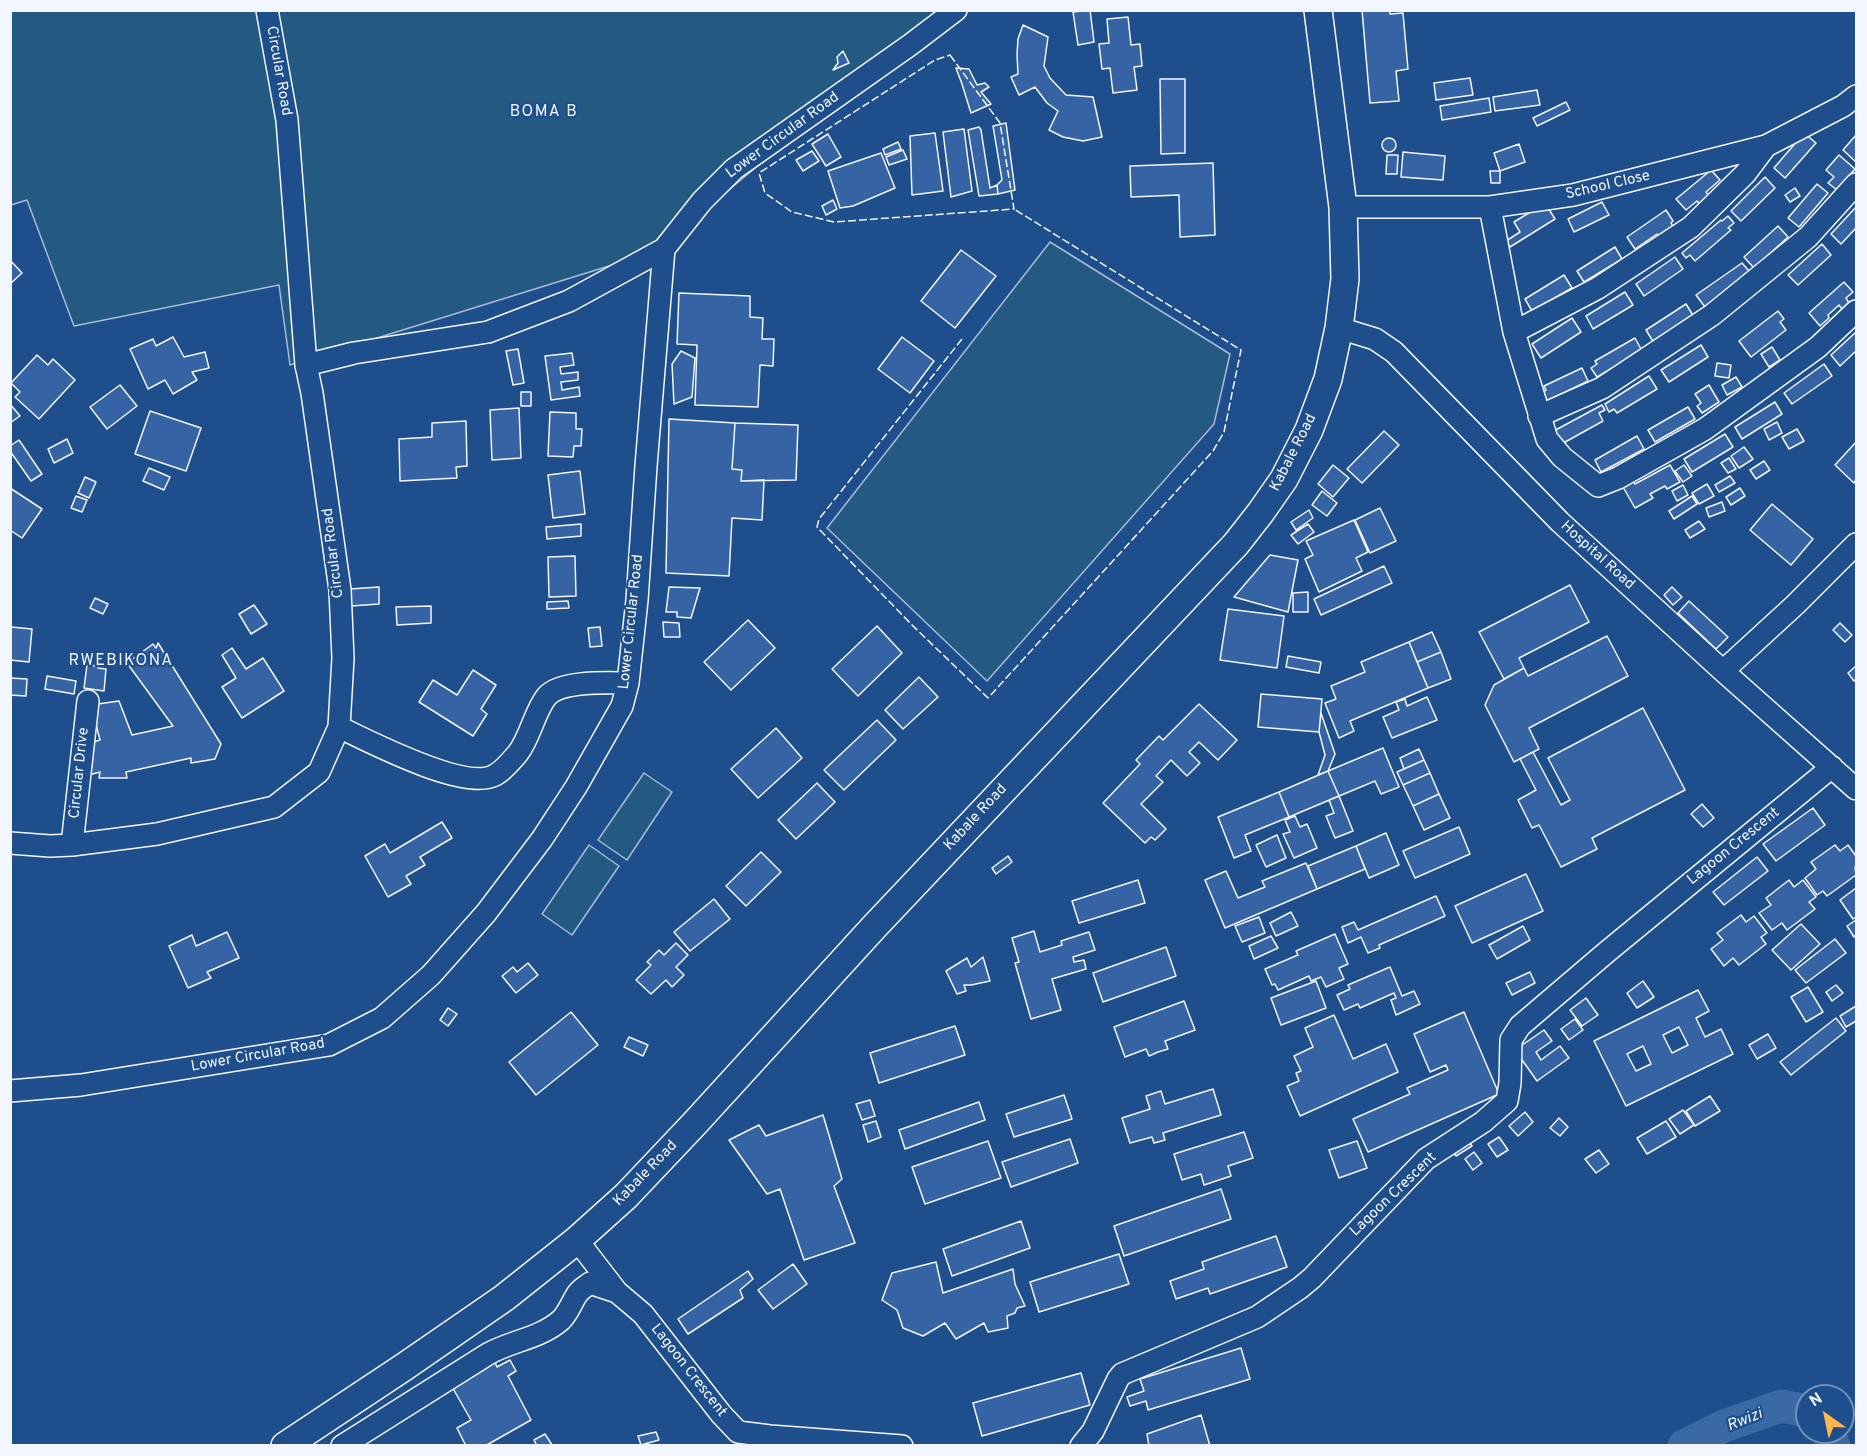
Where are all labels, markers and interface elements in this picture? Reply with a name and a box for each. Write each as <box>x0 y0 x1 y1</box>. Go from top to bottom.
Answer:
street label: Circular Road <box>261 25 295 117</box>
street label: Lower Circular Road <box>723 89 843 183</box>
district label: BOMA B <box>510 103 578 123</box>
street label: School Close <box>1564 168 1652 204</box>
street label: Kabale Road <box>1267 411 1321 495</box>
street label: Circular Road <box>320 507 348 599</box>
street label: Hospital Road <box>1556 518 1638 594</box>
street label: Lower Circular Road <box>616 554 648 690</box>
district label: RWEBIKONA <box>68 652 174 672</box>
street label: Circular Drive <box>66 726 94 820</box>
street label: Kabale Road <box>941 781 1011 855</box>
street label: Lagoon Crescent <box>1684 804 1784 890</box>
street label: Lower Circular Road <box>190 1035 326 1077</box>
street label: Kabale Road <box>610 1137 682 1211</box>
street label: Lagoon Crescent <box>1347 1149 1441 1241</box>
street label: Lagoon Crescent <box>646 1321 730 1421</box>
north arrow <box>1795 1384 1855 1444</box>
text: N <box>1806 1389 1827 1412</box>
water label: Rwizi <box>1724 1405 1766 1437</box>

